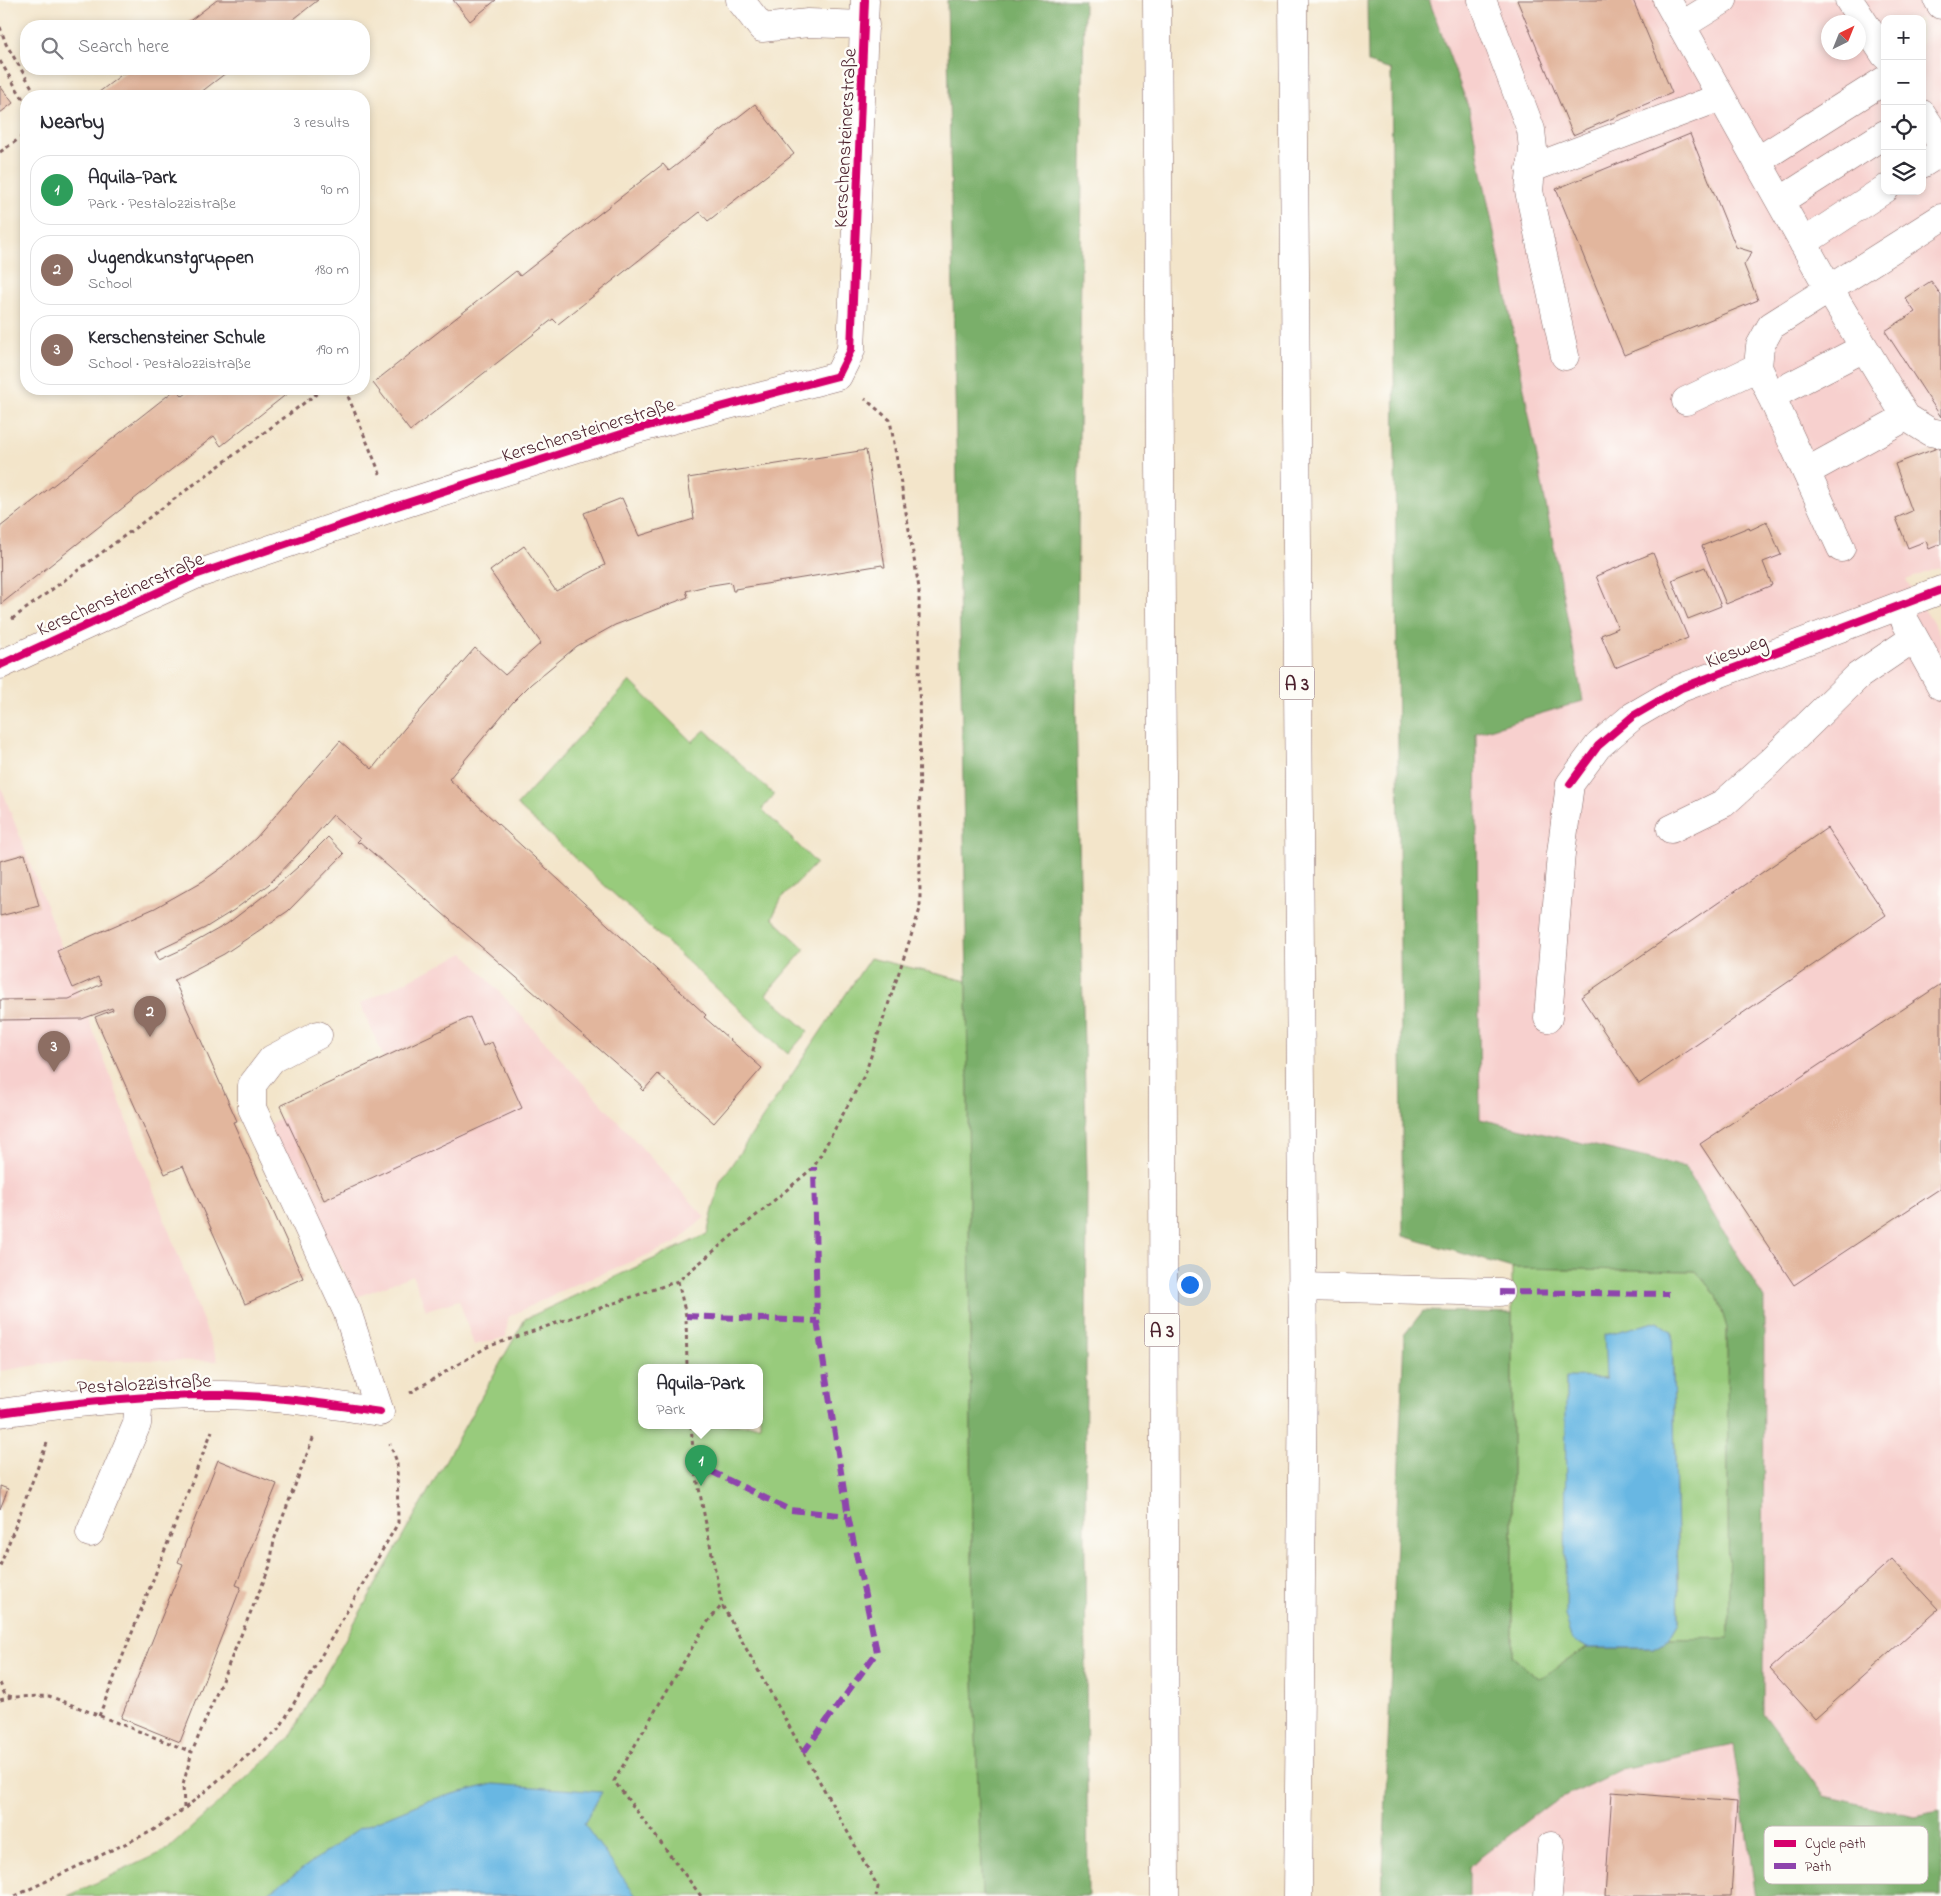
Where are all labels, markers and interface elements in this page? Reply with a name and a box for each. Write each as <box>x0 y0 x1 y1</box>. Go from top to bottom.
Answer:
north arrow <box>1821 15 1866 60</box>
map controls <box>1881 15 1926 195</box>
button: + <box>1881 15 1926 60</box>
search box <box>20 20 370 75</box>
icon: search <box>38 34 66 62</box>
text: Search here <box>78 34 169 61</box>
street label: Kerschensteinerstraße <box>827 47 866 229</box>
button: − <box>1881 60 1926 105</box>
button: locate <box>1881 105 1926 150</box>
text: Nearby <box>40 108 104 138</box>
text: 3 results <box>294 111 350 135</box>
button: layers <box>1881 150 1926 195</box>
text: Aquila-Park <box>88 165 177 192</box>
text: 1 <box>54 178 60 202</box>
text: 90 m <box>321 178 349 202</box>
text: Park · Pestalozzistraße <box>88 192 236 216</box>
text: Jugendkunstgruppen <box>88 245 254 272</box>
text: 2 <box>53 258 61 282</box>
text: 180 m <box>315 258 349 282</box>
text: School <box>88 272 132 296</box>
text: Kerschensteiner Schule <box>88 325 265 352</box>
text: 3 <box>54 338 60 362</box>
text: 190 m <box>316 338 349 362</box>
text: School · Pestalozzistraße <box>88 352 251 376</box>
street label: Kerschensteinerstraße <box>498 391 679 472</box>
street label: Kerschensteinerstraße <box>33 545 209 645</box>
street label: Kiesweg <box>1702 627 1772 678</box>
road number: A 3 <box>1280 666 1314 700</box>
pin: 2 <box>134 996 166 1037</box>
pin: 3 <box>38 1031 70 1072</box>
your location <box>1177 1272 1203 1298</box>
road number: A 3 <box>1144 1314 1180 1346</box>
popup <box>638 1364 763 1429</box>
street label: Pestalozzistraße <box>76 1367 212 1403</box>
text: Aquila-Park <box>656 1371 745 1398</box>
text: Park <box>656 1398 685 1422</box>
pin: 1 <box>685 1445 717 1486</box>
legend <box>1764 1826 1928 1884</box>
text: Cycle path <box>1805 1834 1866 1856</box>
text: Path <box>1805 1857 1831 1878</box>

